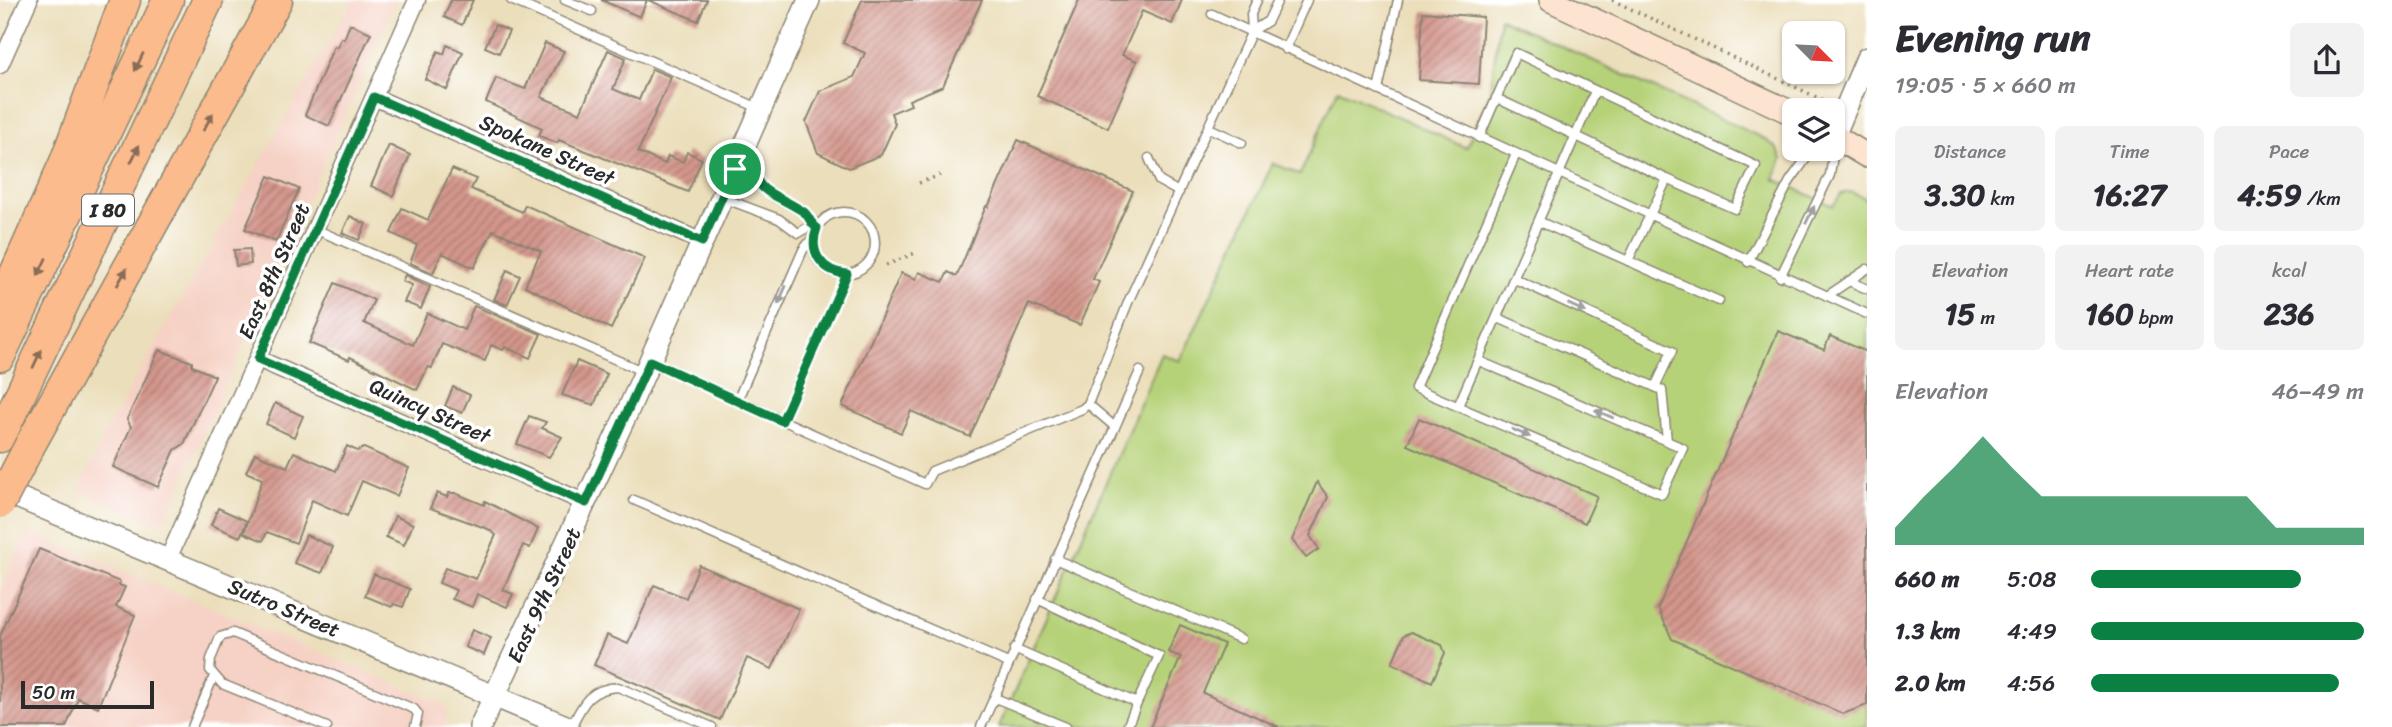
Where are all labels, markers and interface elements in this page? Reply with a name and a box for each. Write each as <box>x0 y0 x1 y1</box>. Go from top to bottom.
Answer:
text: Evening run <box>1895 5 2091 72</box>
north arrow <box>1782 21 1844 84</box>
map controls <box>1782 21 1845 161</box>
button: share <box>2290 23 2364 97</box>
one-way arrow <box>133 52 145 72</box>
text: 19:05 · 5 × 660 m <box>1895 65 2076 106</box>
button: layers <box>1782 98 1845 161</box>
street label: Spokane Street <box>473 103 622 197</box>
one-way arrow <box>202 112 214 132</box>
text: Distance <box>1934 135 2006 168</box>
text: Time <box>2109 135 2150 168</box>
text: Pace <box>2269 135 2309 168</box>
pin <box>705 139 765 199</box>
one-way arrow <box>129 144 141 164</box>
icon: arrive <box>716 150 754 188</box>
text: 3.30 <box>1925 168 1986 222</box>
text: 16:27 <box>2093 168 2166 222</box>
text: 4:59 <box>2237 168 2302 222</box>
text: km <box>1986 182 2015 215</box>
text: /km <box>2302 182 2341 215</box>
road number: I 80 <box>82 194 134 226</box>
street label: East 8th Street <box>227 197 321 345</box>
one-way arrow <box>1804 205 1815 225</box>
text: Elevation <box>1931 254 2008 287</box>
text: Heart rate <box>2085 254 2174 287</box>
text: kcal <box>2272 254 2306 287</box>
one-way arrow <box>36 257 48 277</box>
one-way arrow <box>116 267 128 287</box>
one-way arrow <box>776 285 787 306</box>
text: 15 <box>1944 287 1976 341</box>
text: 160 <box>2085 287 2134 341</box>
text: 236 <box>2264 287 2315 341</box>
text: m <box>1976 301 1995 334</box>
text: bpm <box>2134 301 2174 334</box>
one-way arrow <box>1567 302 1587 314</box>
one-way arrow <box>31 349 43 369</box>
street label: Quincy Street <box>363 367 498 455</box>
text: Elevation <box>1895 371 1988 412</box>
text: 46–49 m <box>2271 371 2364 412</box>
one-way arrow <box>1594 408 1615 419</box>
one-way arrow <box>1511 427 1531 439</box>
street label: East 9th Street <box>496 521 592 669</box>
text: 660 m <box>1895 559 1959 600</box>
text: 5:08 <box>2007 559 2056 600</box>
street label: Sutro Street <box>222 567 346 649</box>
text: 1.3 km <box>1895 611 1960 652</box>
text: 4:49 <box>2007 611 2057 652</box>
text: 2.0 km <box>1895 663 1966 704</box>
text: 4:56 <box>2007 663 2055 704</box>
text: 50 m <box>32 676 75 709</box>
scale bar <box>21 678 154 710</box>

